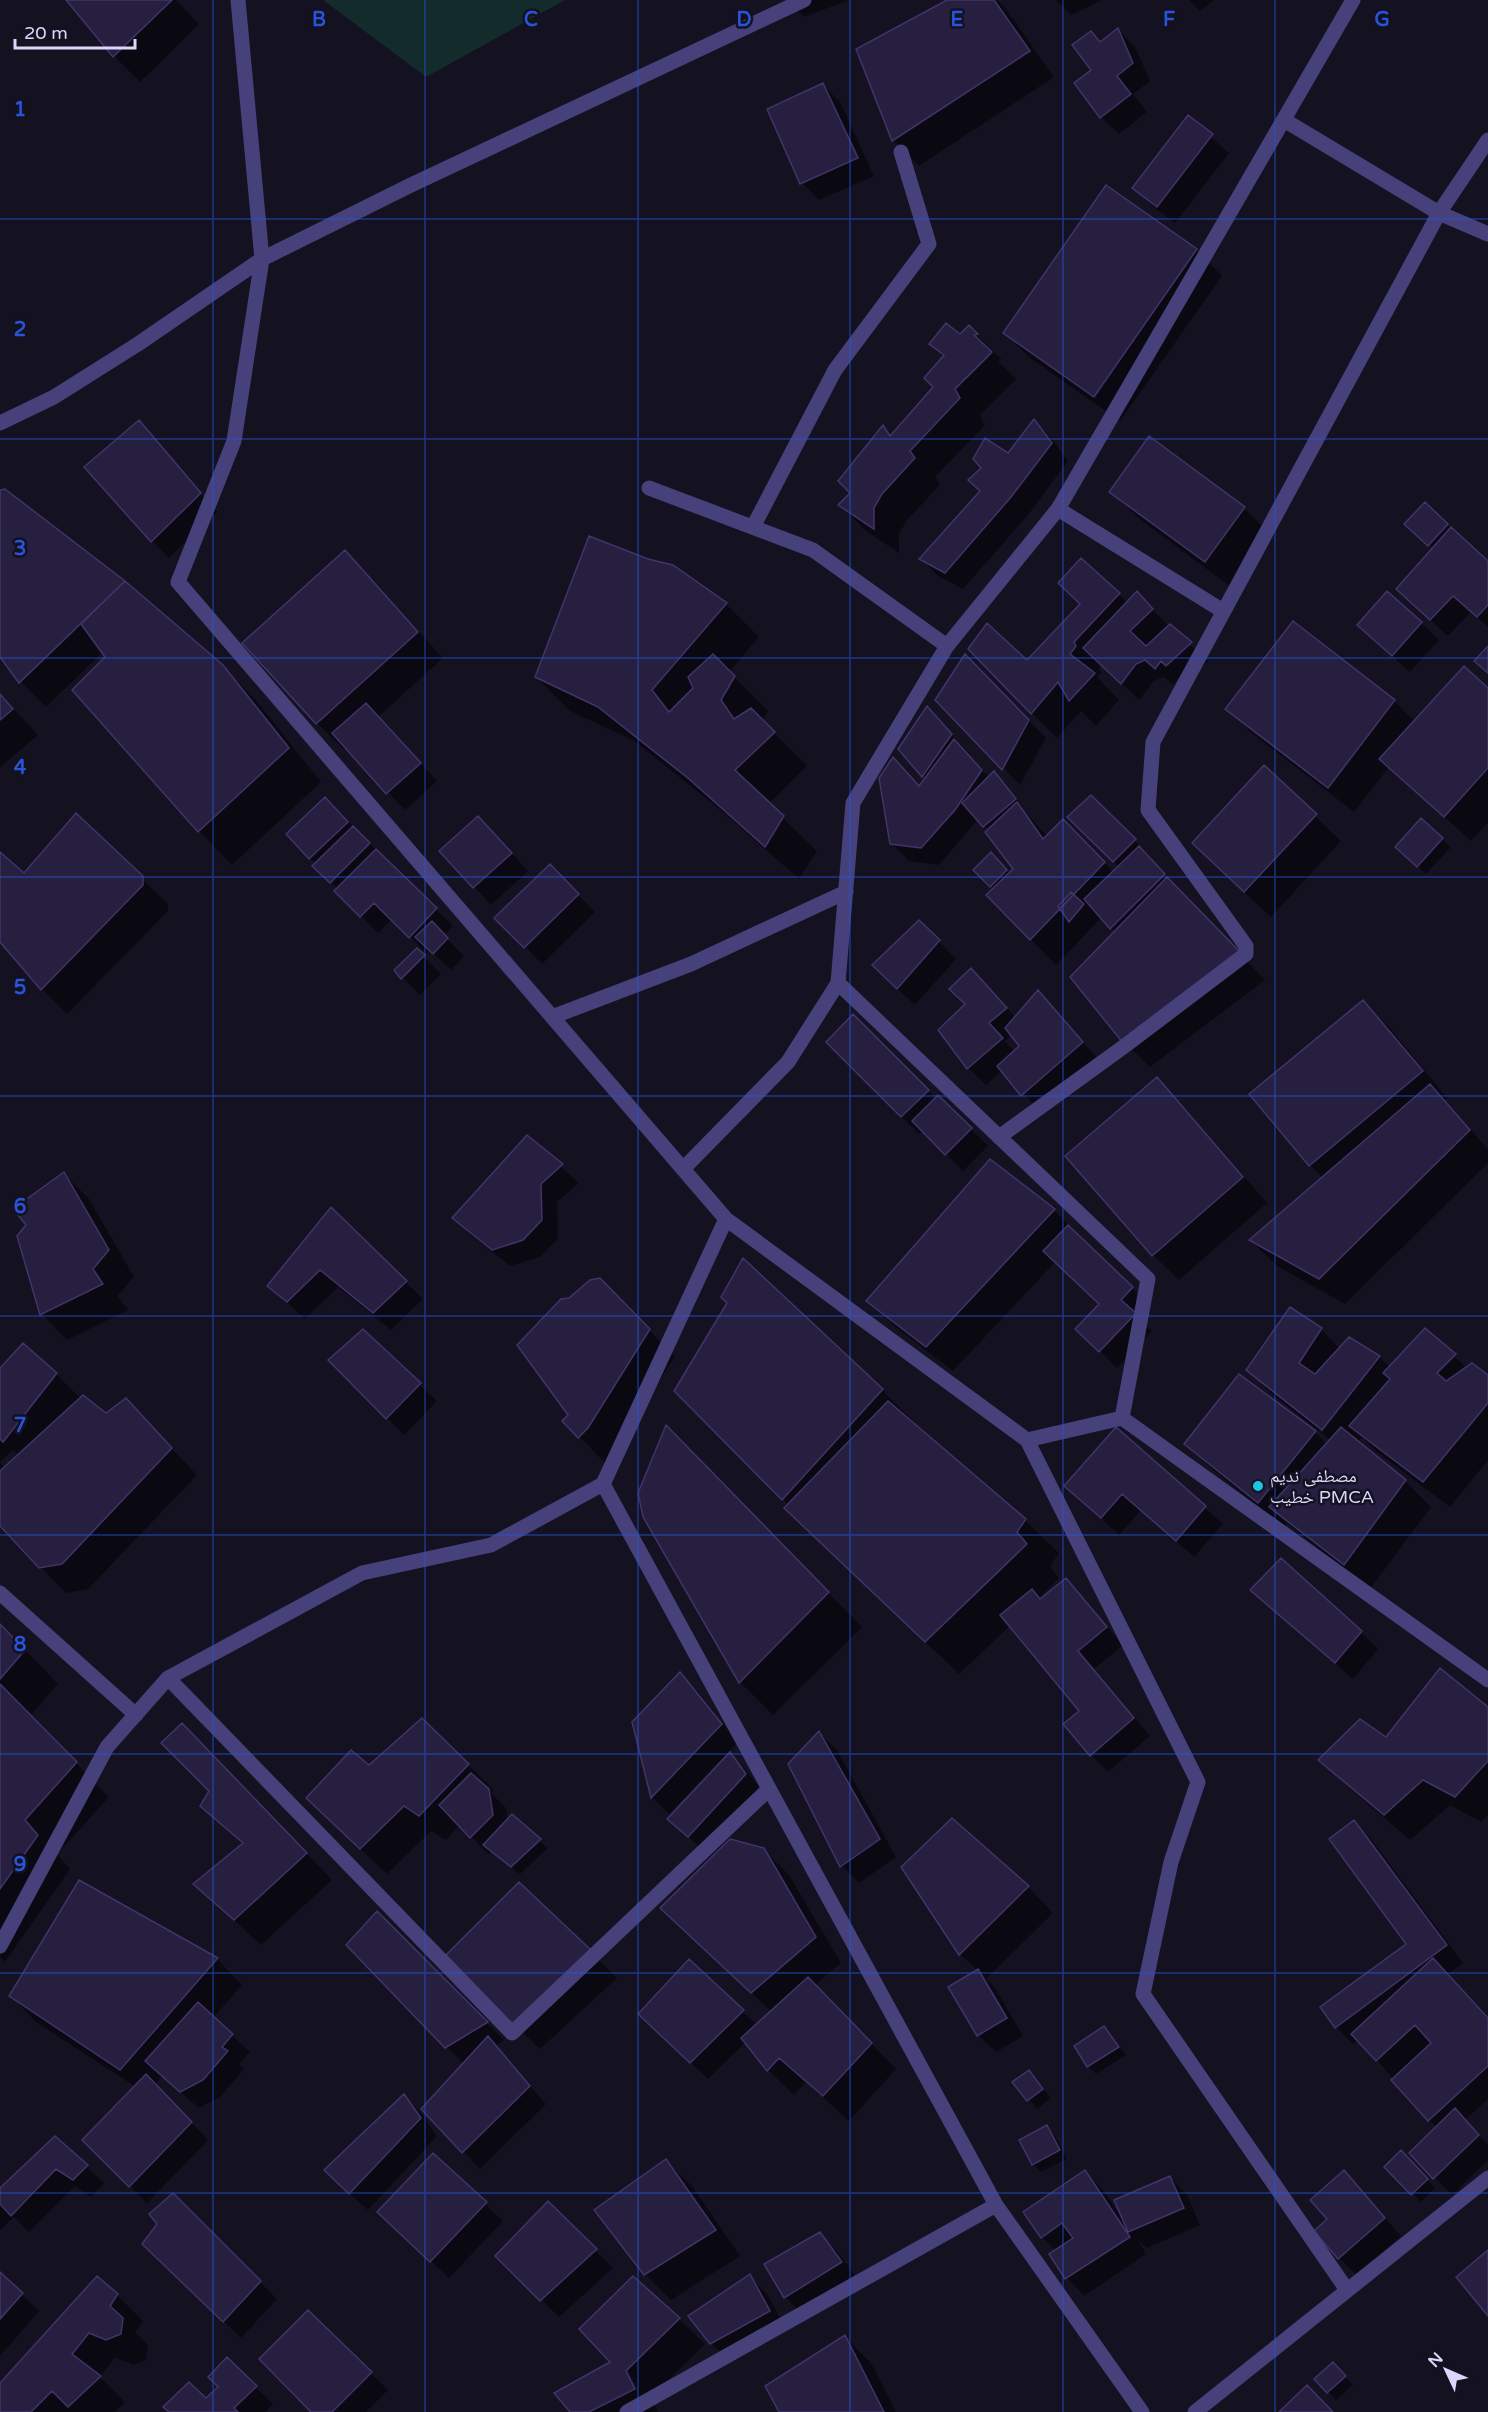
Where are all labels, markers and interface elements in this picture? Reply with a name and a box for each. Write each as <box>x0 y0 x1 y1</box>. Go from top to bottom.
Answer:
text: B <box>312 8 326 32</box>
text: C <box>524 8 538 32</box>
text: D <box>736 8 752 32</box>
text: E <box>951 8 964 32</box>
text: F <box>1163 8 1175 32</box>
text: G <box>1374 8 1390 32</box>
scale bar <box>15 12 135 50</box>
text: 20 m <box>24 22 68 44</box>
text: 1 <box>14 98 26 122</box>
text: 2 <box>14 318 26 342</box>
text: 3 <box>14 537 26 561</box>
text: 4 <box>14 756 27 780</box>
text: 5 <box>14 976 26 1000</box>
text: 6 <box>14 1195 26 1219</box>
text: 7 <box>14 1414 26 1438</box>
place label: مصطفى نديم خطيب PMCA <box>1270 1465 1374 1508</box>
marker: مصطفى نديم خطيب PMCA <box>1251 1479 1265 1493</box>
text: 8 <box>14 1633 26 1657</box>
text: 9 <box>14 1853 26 1877</box>
north arrow <box>1416 2340 1476 2400</box>
text: N <box>1424 2349 1448 2372</box>

